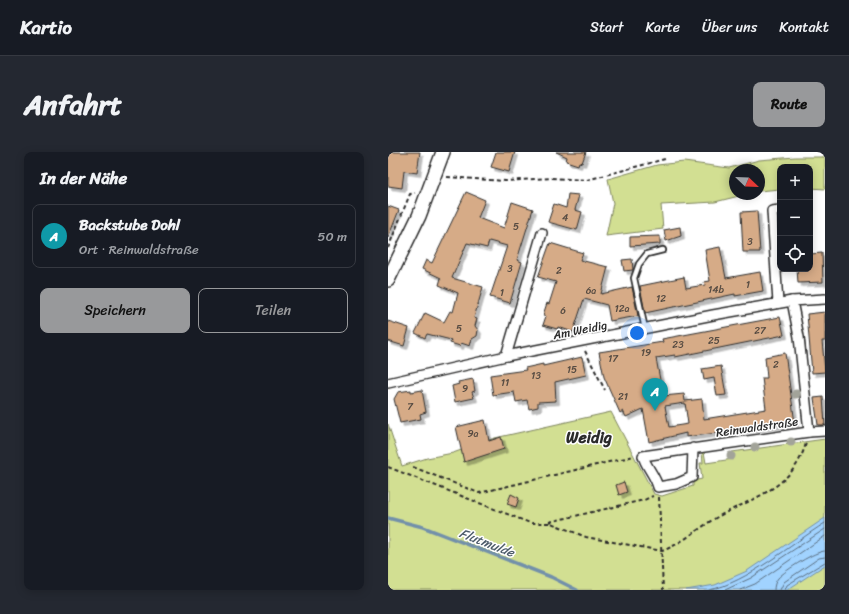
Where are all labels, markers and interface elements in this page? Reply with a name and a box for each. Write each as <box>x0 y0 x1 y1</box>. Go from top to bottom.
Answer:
text: Kartio <box>20 11 72 44</box>
text: Start <box>590 15 623 40</box>
text: Karte <box>645 15 680 40</box>
text: Über uns <box>702 15 757 40</box>
text: Kontakt <box>779 15 829 40</box>
text: Anfahrt <box>24 80 122 129</box>
button: Route <box>753 82 825 127</box>
text: In der Nähe <box>40 163 127 193</box>
north arrow <box>729 164 765 200</box>
map controls <box>777 164 813 272</box>
button: + <box>777 164 813 200</box>
button: − <box>777 200 813 236</box>
house number: 4 <box>562 209 568 227</box>
text: Backstube Dohl <box>79 212 180 238</box>
house number: 5 <box>513 218 519 236</box>
text: A <box>50 225 58 248</box>
text: 50 m <box>317 225 347 248</box>
house number: 3 <box>747 233 753 251</box>
button: locate <box>777 236 813 272</box>
text: Ort · Reinwaldstraße <box>79 238 199 261</box>
house number: 3 <box>507 260 513 278</box>
house number: 2 <box>556 262 562 280</box>
house number: 1 <box>746 276 750 294</box>
house number: 14b <box>708 281 725 299</box>
house number: 6a <box>586 282 596 300</box>
house number: 1 <box>500 284 504 302</box>
button: Speichern <box>40 288 190 333</box>
button: Teilen <box>198 288 348 333</box>
house number: 12 <box>656 290 666 308</box>
house number: 12a <box>614 300 630 318</box>
house number: 6 <box>560 302 566 320</box>
street label: Am Weidig <box>550 314 609 346</box>
house number: 5 <box>456 320 462 338</box>
house number: 27 <box>754 322 767 340</box>
your location <box>627 323 647 343</box>
house number: 25 <box>708 332 720 350</box>
house number: 23 <box>672 336 684 354</box>
house number: 19 <box>641 344 651 362</box>
house number: 17 <box>608 350 619 368</box>
house number: 2 <box>773 356 779 374</box>
house number: 15 <box>567 361 577 379</box>
house number: 13 <box>531 367 541 385</box>
house number: 11 <box>501 374 509 392</box>
pin: A <box>642 378 668 411</box>
house number: 9 <box>462 380 468 398</box>
house number: 21 <box>618 388 628 406</box>
house number: 7 <box>407 398 414 416</box>
street label: Reinwaldstraße <box>714 410 800 444</box>
district label: Weidig <box>566 423 613 452</box>
house number: 9a <box>467 425 479 443</box>
water label: Flutmulde <box>456 521 519 564</box>

